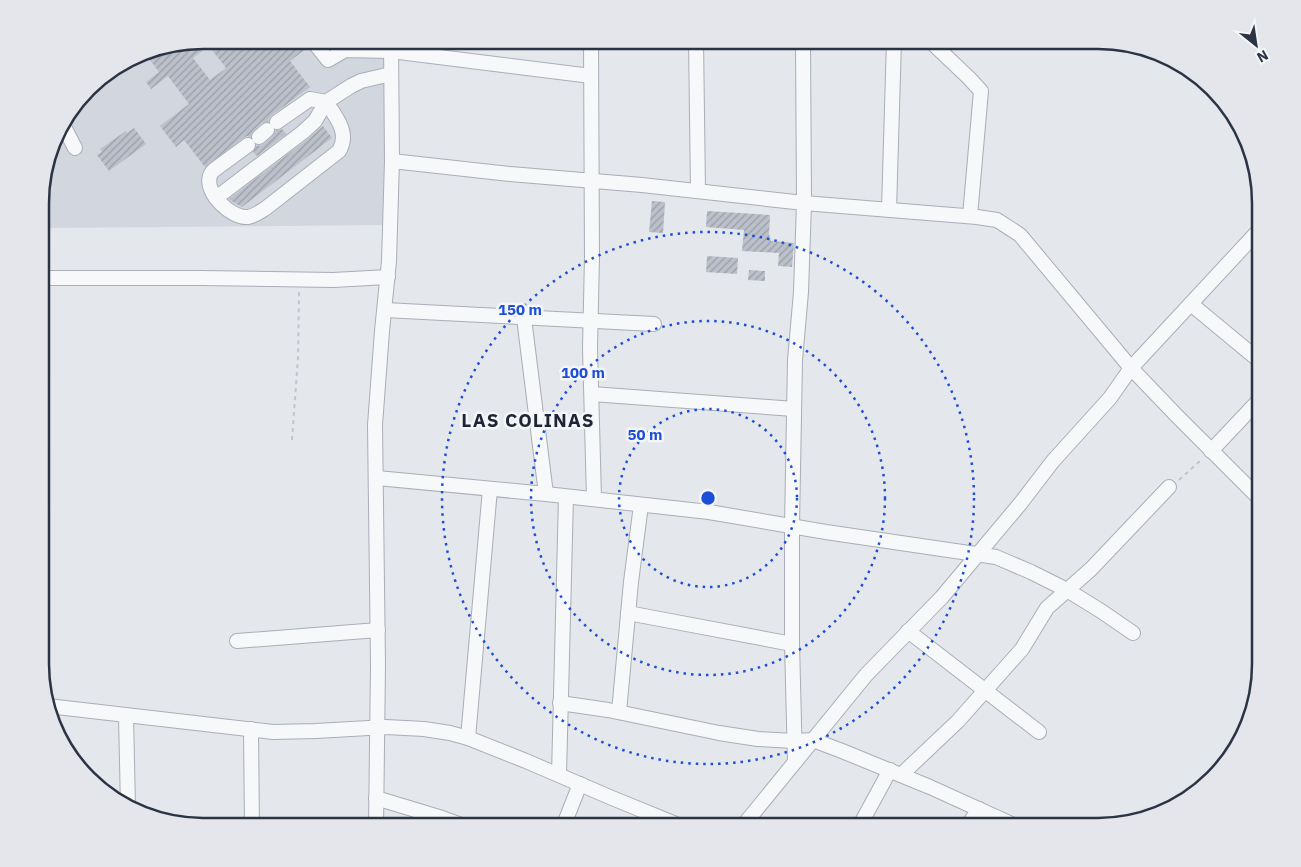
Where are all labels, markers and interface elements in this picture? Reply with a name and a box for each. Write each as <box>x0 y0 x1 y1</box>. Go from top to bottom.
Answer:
north arrow <box>1231 20 1281 70</box>
text: N <box>1254 46 1271 67</box>
text: 150 m <box>498 300 542 319</box>
text: 100 m <box>561 363 605 382</box>
district label: LAS COLINAS <box>461 408 595 432</box>
text: 50 m <box>628 425 662 444</box>
centre of rings <box>699 489 717 507</box>

